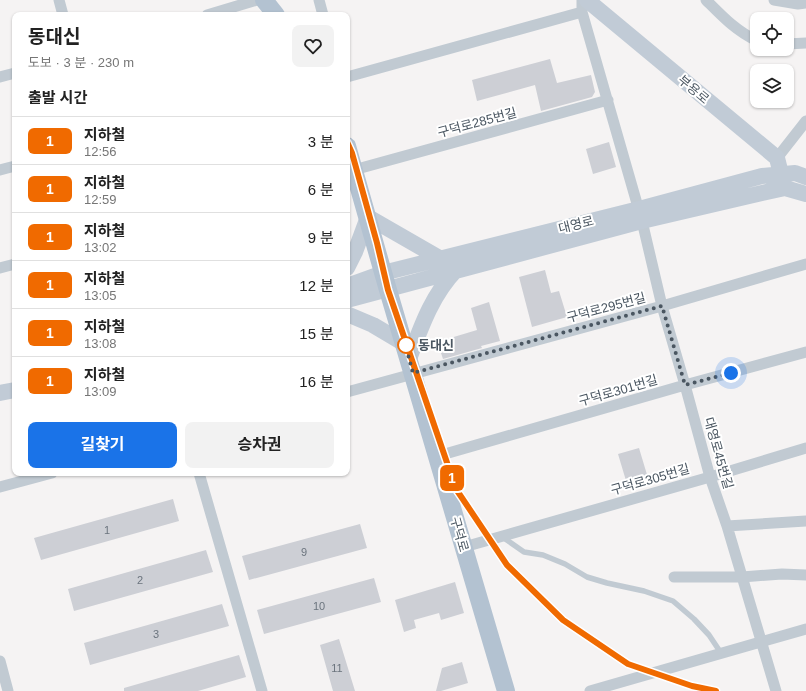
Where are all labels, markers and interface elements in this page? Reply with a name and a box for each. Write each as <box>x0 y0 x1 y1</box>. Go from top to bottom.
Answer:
map controls <box>750 12 794 108</box>
button: locate <box>750 12 794 56</box>
button: heart <box>292 25 334 67</box>
text: 동대신 <box>28 26 80 47</box>
text: 도보 · 3 분 · 230 m <box>28 55 134 70</box>
button: layers <box>750 64 794 108</box>
street label: 부용로 <box>675 72 712 107</box>
text: 출발 시간 <box>28 89 87 106</box>
street label: 구덕로285번길 <box>436 105 518 140</box>
text: 지하철 <box>84 126 125 143</box>
text: 1 <box>46 133 54 149</box>
text: 3 분 <box>308 133 334 150</box>
text: 12:56 <box>84 144 117 159</box>
text: 지하철 <box>84 174 125 191</box>
text: 1 <box>46 181 54 197</box>
text: 6 분 <box>308 181 334 198</box>
text: 12:59 <box>84 192 117 207</box>
street label: 대영로 <box>557 213 595 236</box>
text: 지하철 <box>84 222 125 239</box>
text: 1 <box>46 229 54 245</box>
text: 9 분 <box>308 229 334 246</box>
text: 13:02 <box>84 240 117 255</box>
text: 지하철 <box>84 270 125 287</box>
text: 1 <box>46 277 54 293</box>
text: 12 분 <box>299 277 334 294</box>
text: 13:05 <box>84 288 117 303</box>
street label: 구덕로295번길 <box>565 290 647 325</box>
text: 지하철 <box>84 318 125 335</box>
text: 1 <box>46 325 54 341</box>
text: 15 분 <box>299 325 334 342</box>
text: 13:08 <box>84 336 117 351</box>
marker: 동대신 <box>397 336 415 354</box>
place label: 동대신 <box>418 338 454 353</box>
your location <box>721 363 741 383</box>
text: 지하철 <box>84 366 125 383</box>
street label: 구덕로301번길 <box>577 372 659 409</box>
text: 1 <box>46 373 54 389</box>
text: 16 분 <box>299 373 334 390</box>
text: 13:09 <box>84 384 117 399</box>
street label: 대영로45번길 <box>701 415 736 491</box>
button: 길찾기 <box>28 422 177 468</box>
button: 승차권 <box>185 422 334 468</box>
street label: 구덕로305번길 <box>609 461 691 498</box>
line badge: 1 <box>439 465 465 491</box>
text: 1 <box>448 470 456 486</box>
street label: 구덕로 <box>447 515 472 553</box>
house number: 1 <box>104 524 110 536</box>
house number: 9 <box>301 546 307 558</box>
house number: 2 <box>137 574 143 586</box>
house number: 10 <box>313 600 325 612</box>
house number: 3 <box>153 628 159 640</box>
house number: 11 <box>331 662 343 674</box>

